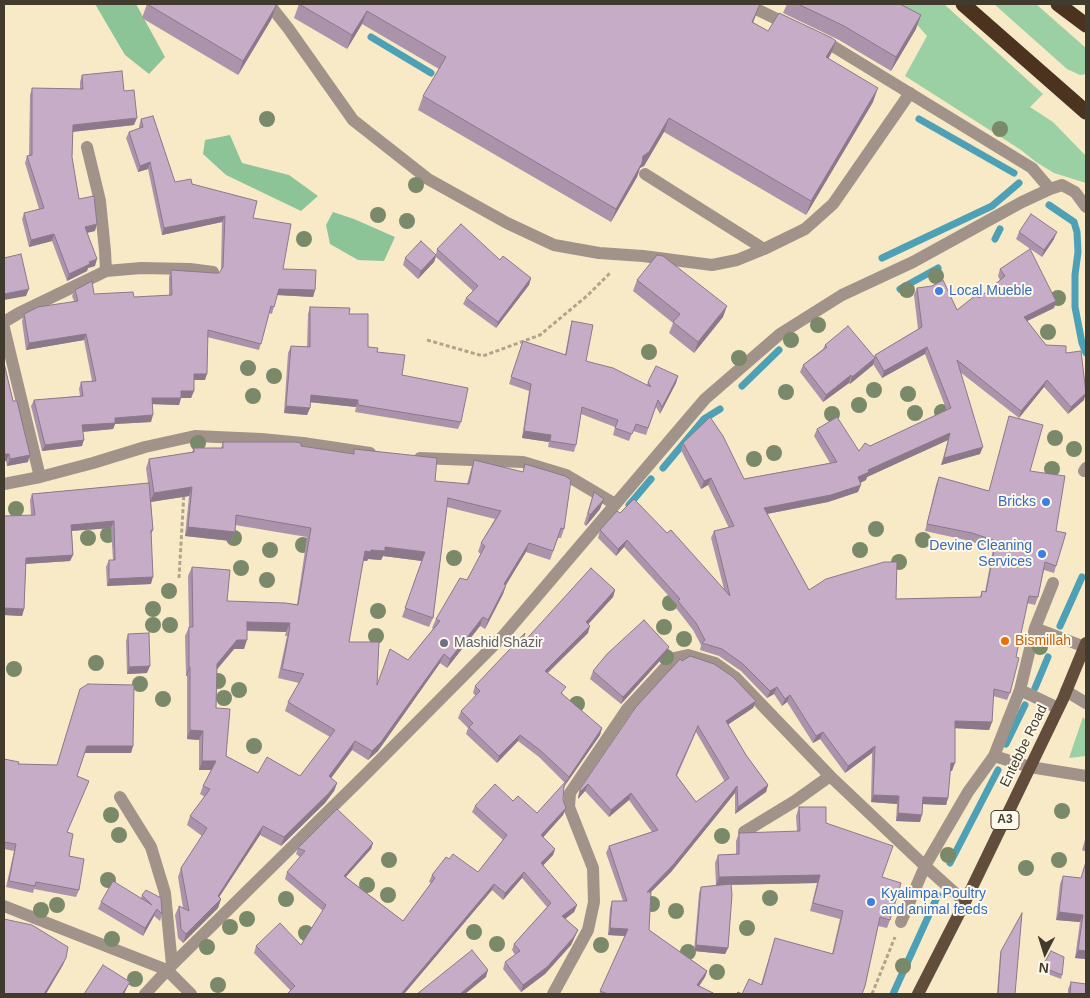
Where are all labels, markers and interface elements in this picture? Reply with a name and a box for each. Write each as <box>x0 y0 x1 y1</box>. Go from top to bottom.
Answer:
place label: Local Mueble <box>949 283 1032 299</box>
marker: Local Mueble <box>933 285 945 297</box>
place label: Bricks <box>998 494 1036 510</box>
marker: Bricks <box>1040 496 1052 508</box>
place label: Devine Cleaning Services <box>929 538 1032 570</box>
marker: Devine Cleaning Services <box>1036 548 1048 560</box>
place label: Bismillah <box>1015 633 1071 649</box>
place label: Mashid Shazir <box>454 635 543 651</box>
marker: Bismillah <box>999 635 1011 647</box>
marker: Mashid Shazir <box>438 637 450 649</box>
street label: Entebbe Road <box>997 702 1051 790</box>
road number: A3 <box>991 810 1019 830</box>
place label: Kyalimpa Poultry and animal feeds <box>881 886 988 919</box>
marker: Kyalimpa Poultry and animal feeds <box>865 896 877 908</box>
north arrow <box>1020 928 1070 978</box>
text: N <box>1038 960 1049 976</box>

